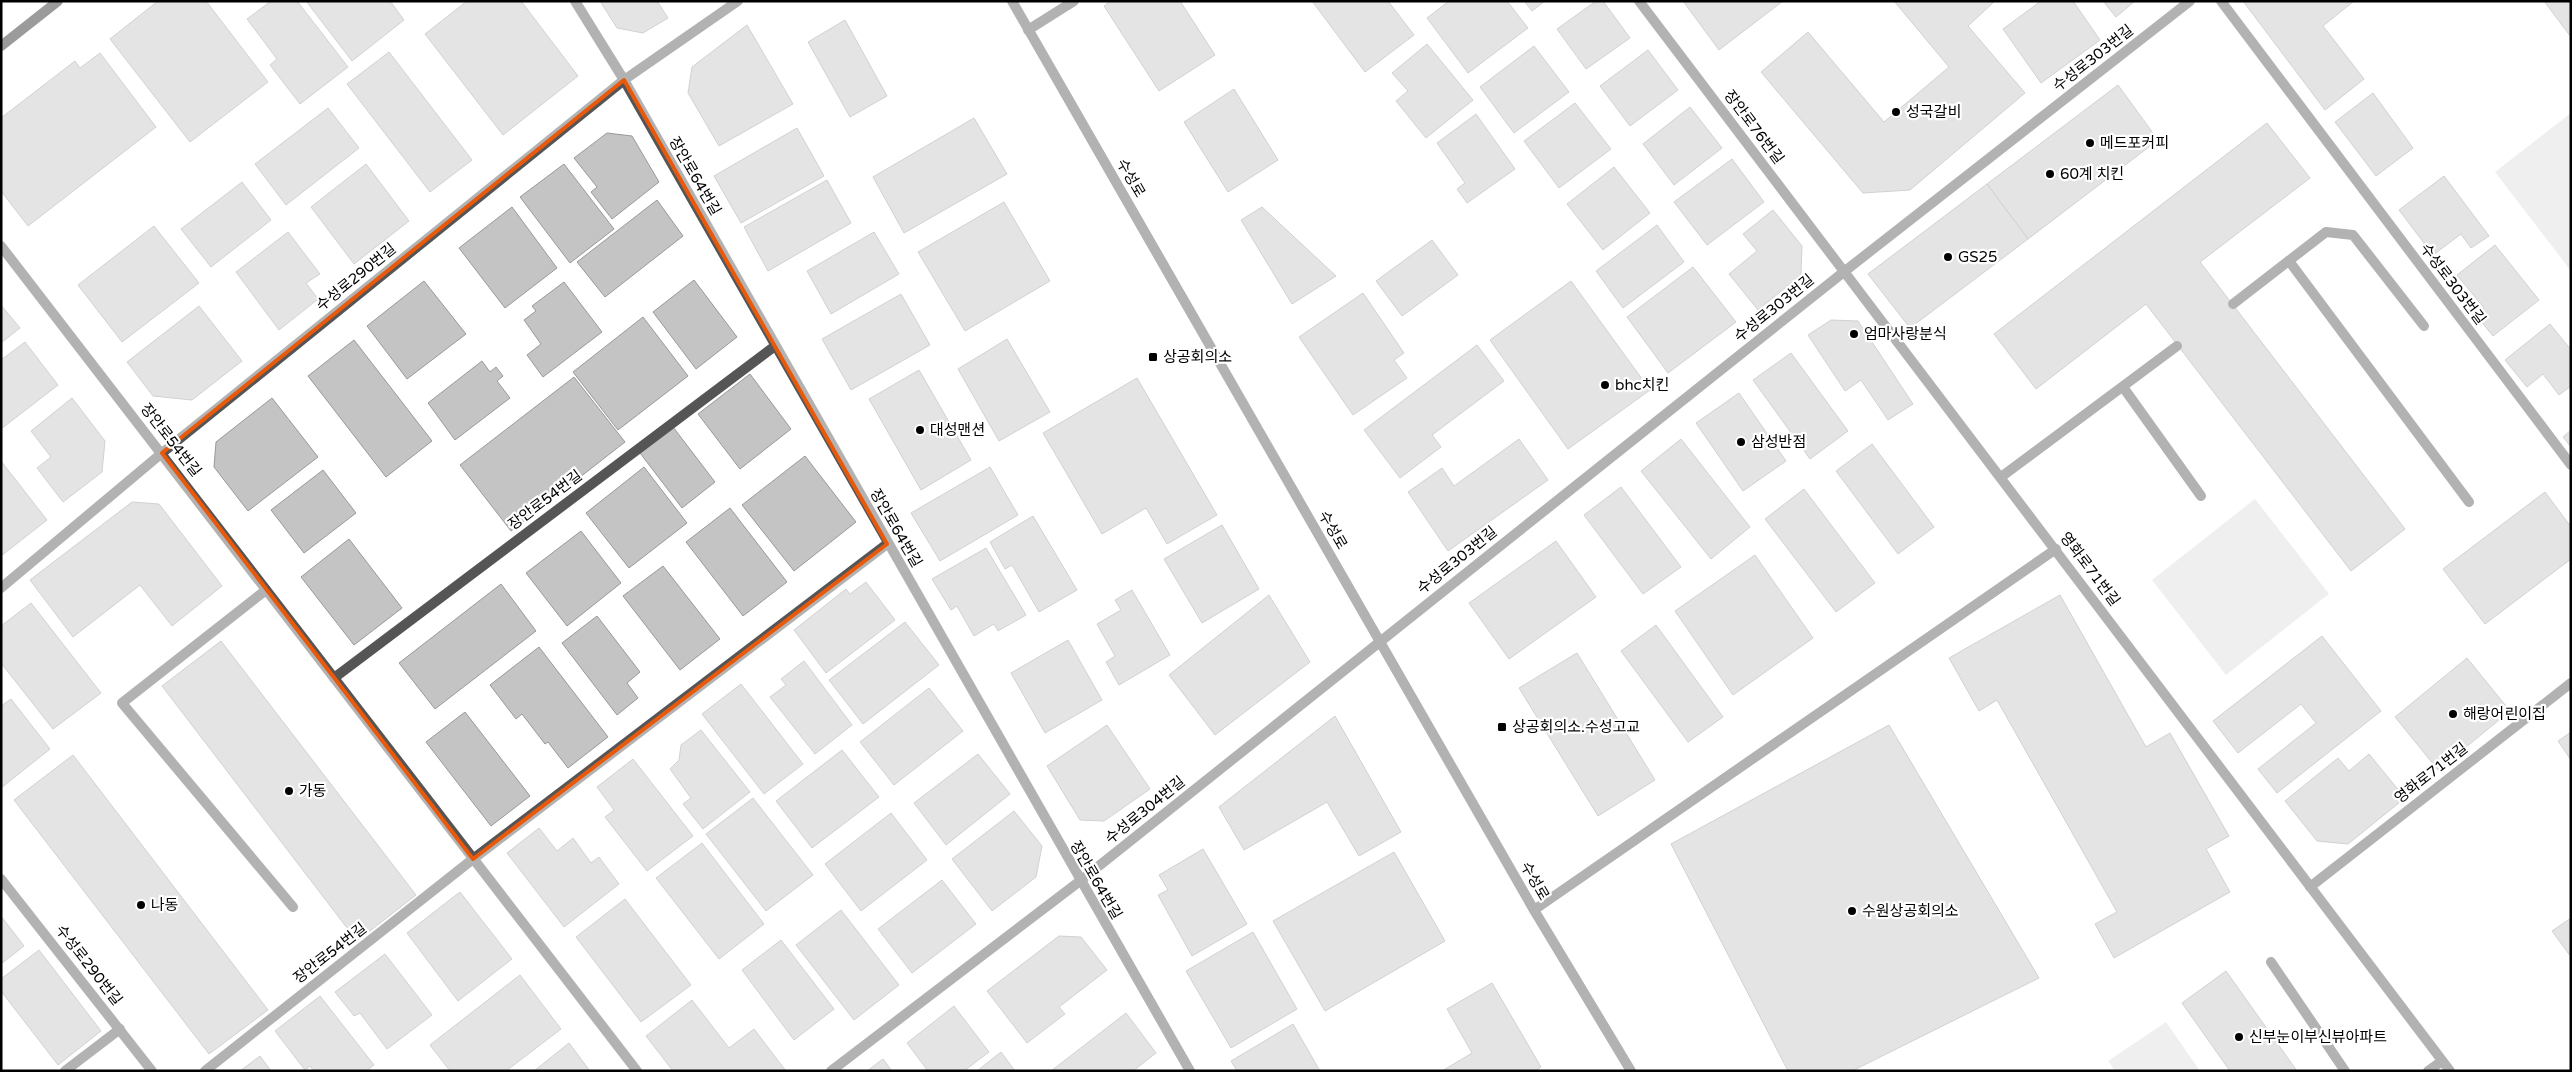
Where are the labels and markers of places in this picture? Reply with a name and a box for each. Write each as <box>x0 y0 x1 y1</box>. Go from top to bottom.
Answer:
place label: 성국갈비 <box>1906 103 1961 121</box>
marker: 성국갈비 <box>1890 106 1902 118</box>
place label: 메드포커피 <box>2100 134 2169 152</box>
marker: 메드포커피 <box>2084 137 2096 149</box>
place label: 60계 치킨 <box>2060 165 2124 183</box>
marker: 60계 치킨 <box>2044 168 2056 180</box>
place label: GS25 <box>1958 248 1997 266</box>
marker: GS25 <box>1942 251 1954 263</box>
place label: 엄마사랑분식 <box>1864 325 1947 343</box>
marker: 엄마사랑분식 <box>1848 328 1860 340</box>
place label: 상공회의소 <box>1163 348 1232 366</box>
marker: 상공회의소 <box>1147 351 1159 363</box>
place label: bhc치킨 <box>1615 376 1669 394</box>
marker: bhc치킨 <box>1599 379 1611 391</box>
place label: 대성맨션 <box>930 421 985 439</box>
marker: 대성맨션 <box>914 424 926 436</box>
place label: 삼성반점 <box>1751 433 1806 451</box>
marker: 삼성반점 <box>1735 436 1747 448</box>
place label: 해랑어린이집 <box>2463 705 2546 723</box>
marker: 해랑어린이집 <box>2447 708 2459 720</box>
place label: 상공회의소.수성고교 <box>1512 718 1640 736</box>
marker: 상공회의소.수성고교 <box>1496 721 1508 733</box>
place label: 가동 <box>299 782 327 800</box>
marker: 가동 <box>283 785 295 797</box>
place label: 나동 <box>151 896 179 914</box>
marker: 나동 <box>135 899 147 911</box>
place label: 수원상공회의소 <box>1862 902 1959 920</box>
marker: 수원상공회의소 <box>1846 905 1858 917</box>
place label: 신부눈이부신뷰아파트 <box>2249 1028 2387 1046</box>
marker: 신부눈이부신뷰아파트 <box>2233 1031 2245 1043</box>

